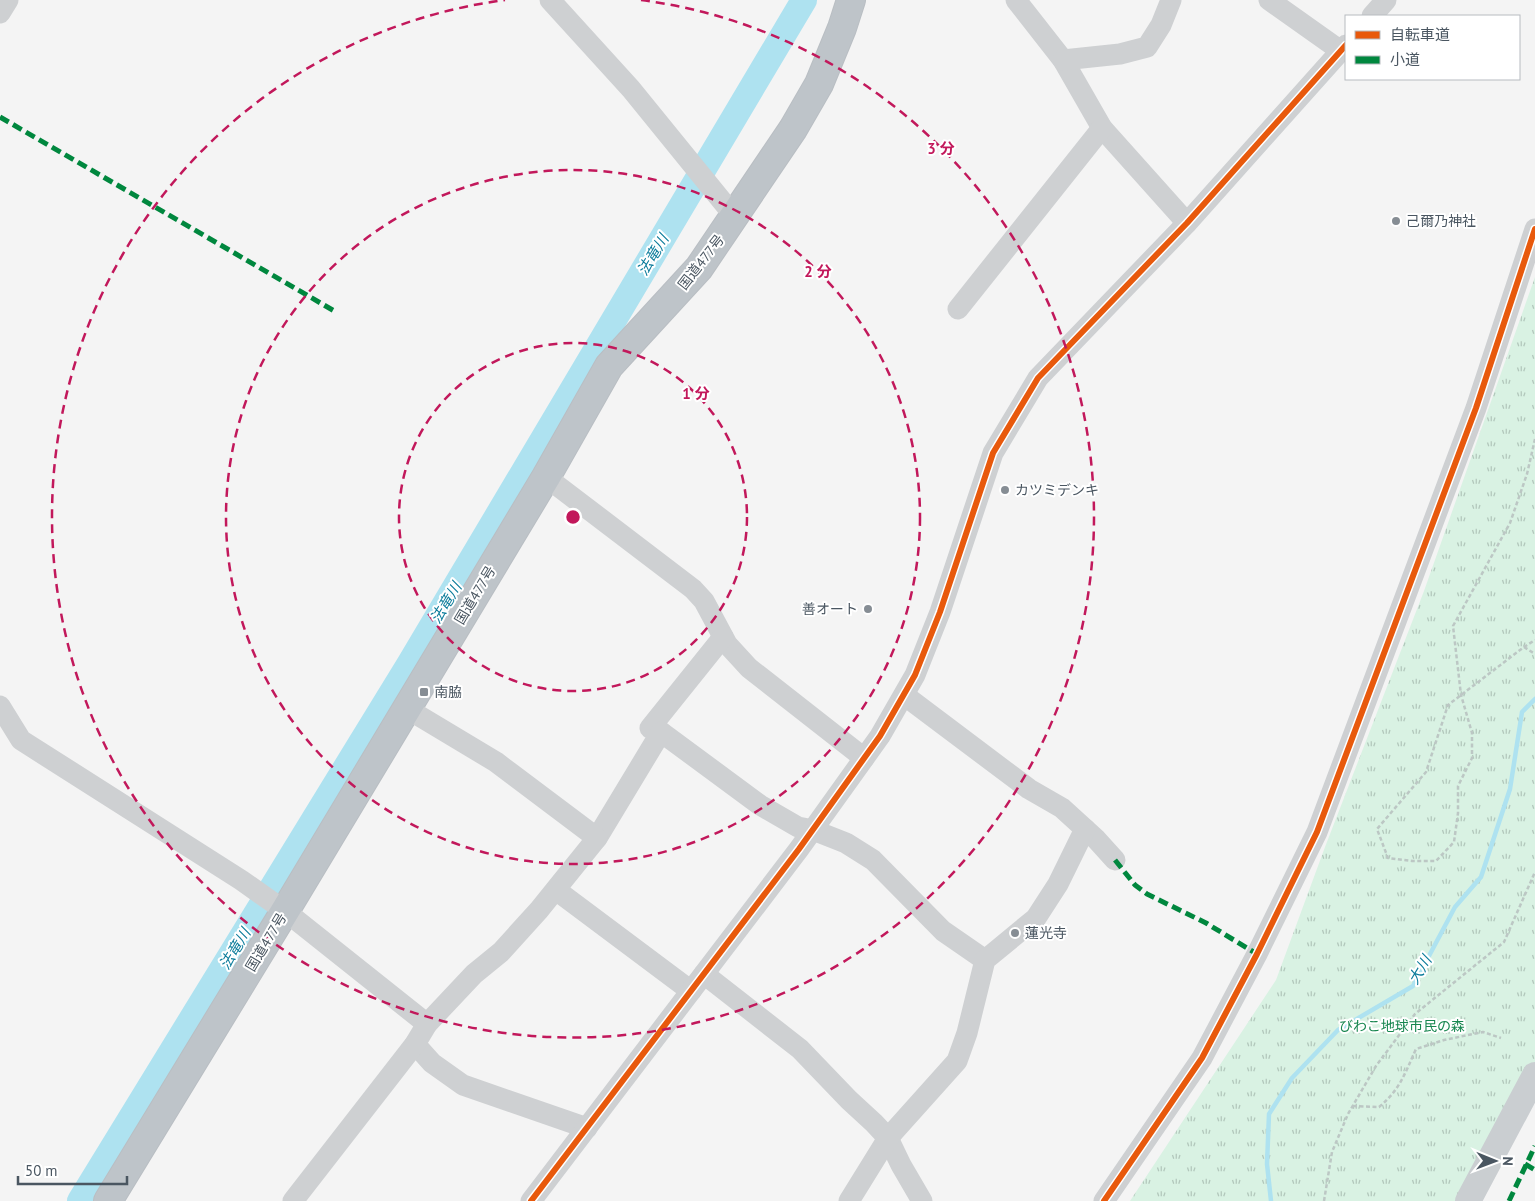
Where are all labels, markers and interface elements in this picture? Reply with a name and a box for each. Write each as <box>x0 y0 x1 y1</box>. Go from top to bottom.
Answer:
legend <box>1345 15 1520 80</box>
text: 自転車道 <box>1390 25 1450 44</box>
text: 小道 <box>1390 50 1420 69</box>
text: 3 分 <box>927 139 955 158</box>
place label: 己爾乃神社 <box>1406 212 1476 230</box>
marker: 己爾乃神社 <box>1390 215 1402 227</box>
water label: 法竜川 <box>633 229 673 279</box>
street label: 国道477号 <box>674 231 728 293</box>
text: 2 分 <box>804 262 832 281</box>
text: 1 分 <box>682 384 710 403</box>
place label: カツミデンキ <box>1015 481 1099 499</box>
marker: カツミデンキ <box>999 484 1011 496</box>
centre of rings <box>564 508 582 526</box>
street label: 国道477号 <box>451 563 499 627</box>
water label: 法竜川 <box>426 577 466 627</box>
place label: 善オート <box>802 600 858 618</box>
marker: 善オート <box>862 603 874 615</box>
place label: 南脇 <box>434 683 462 701</box>
marker: 南脇 <box>418 686 430 698</box>
street label: 国道477号 <box>242 910 290 974</box>
water label: 法竜川 <box>215 923 255 973</box>
place label: 蓮光寺 <box>1025 924 1067 942</box>
marker: 蓮光寺 <box>1009 927 1021 939</box>
water label: 大川 <box>1404 950 1436 987</box>
park label: びわこ地球市民の森 <box>1339 1017 1465 1035</box>
north arrow <box>1470 1136 1520 1186</box>
scale bar <box>18 1154 126 1186</box>
text: N <box>1499 1156 1517 1166</box>
text: 50 m <box>25 1161 58 1180</box>

